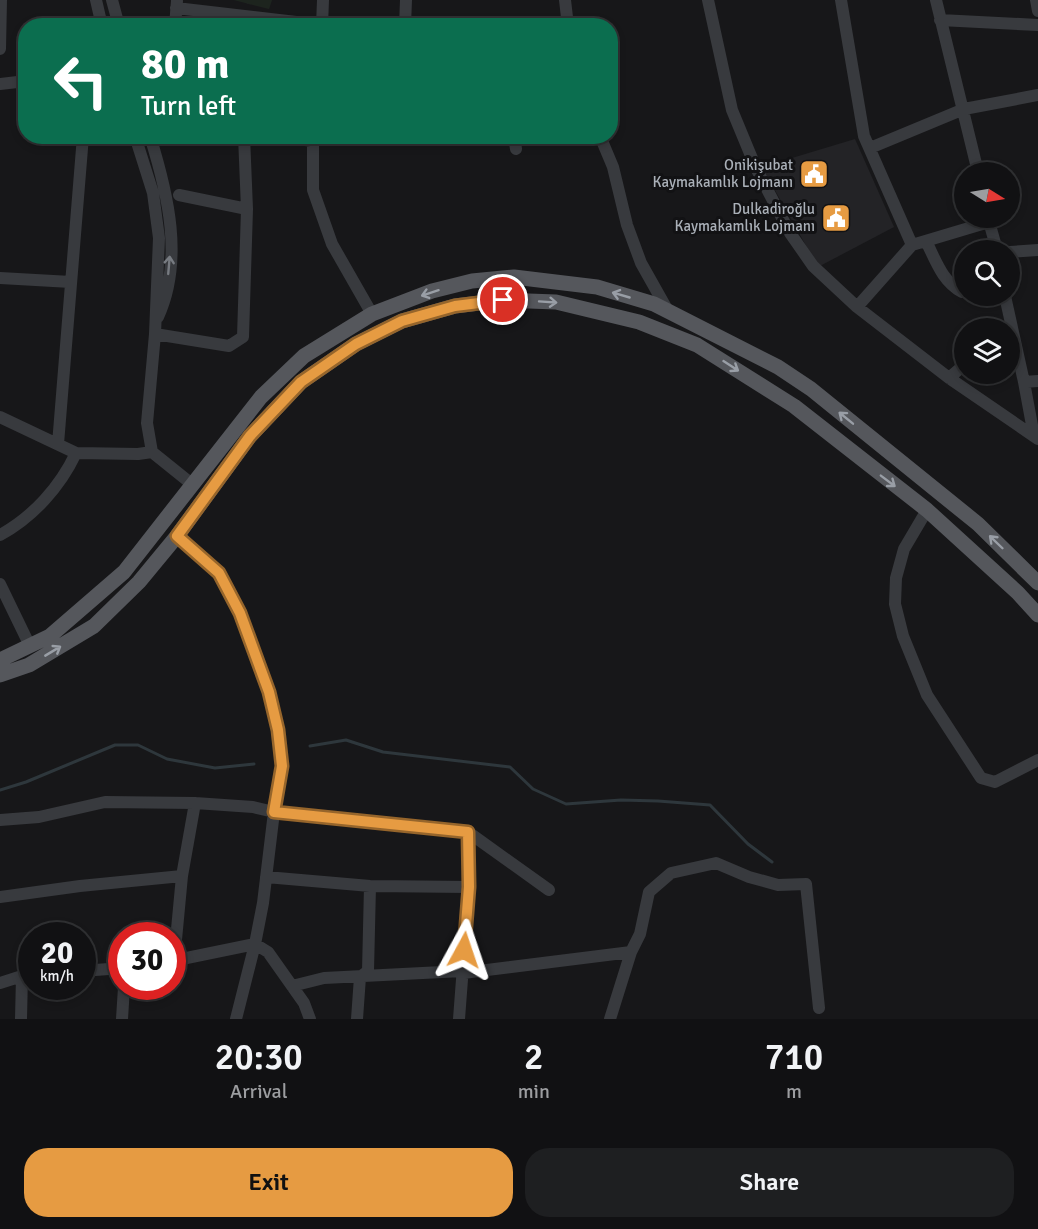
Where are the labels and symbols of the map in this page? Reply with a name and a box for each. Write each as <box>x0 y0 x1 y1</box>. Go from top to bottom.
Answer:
place label: Onikişubat Kaymakamlık Lojmanı <box>653 156 793 191</box>
public building icon: Onikişubat Kaymakamlık Lojmanı <box>798 158 830 190</box>
north arrow <box>954 162 1020 228</box>
place label: Dulkadiroğlu Kaymakamlık Lojmanı <box>675 200 815 235</box>
public building icon: Dulkadiroğlu Kaymakamlık Lojmanı <box>820 202 852 234</box>
one-way arrow <box>164 255 175 275</box>
pin <box>477 274 528 325</box>
one-way arrow <box>421 288 440 299</box>
one-way arrow <box>612 288 631 300</box>
one-way arrow <box>538 297 558 308</box>
one-way arrow <box>722 360 739 372</box>
one-way arrow <box>838 411 854 424</box>
one-way arrow <box>880 474 896 487</box>
one-way arrow <box>989 535 1004 549</box>
one-way arrow <box>44 644 61 656</box>
position arrow <box>432 918 496 982</box>
speed limit sign: 30 <box>108 922 186 1000</box>

